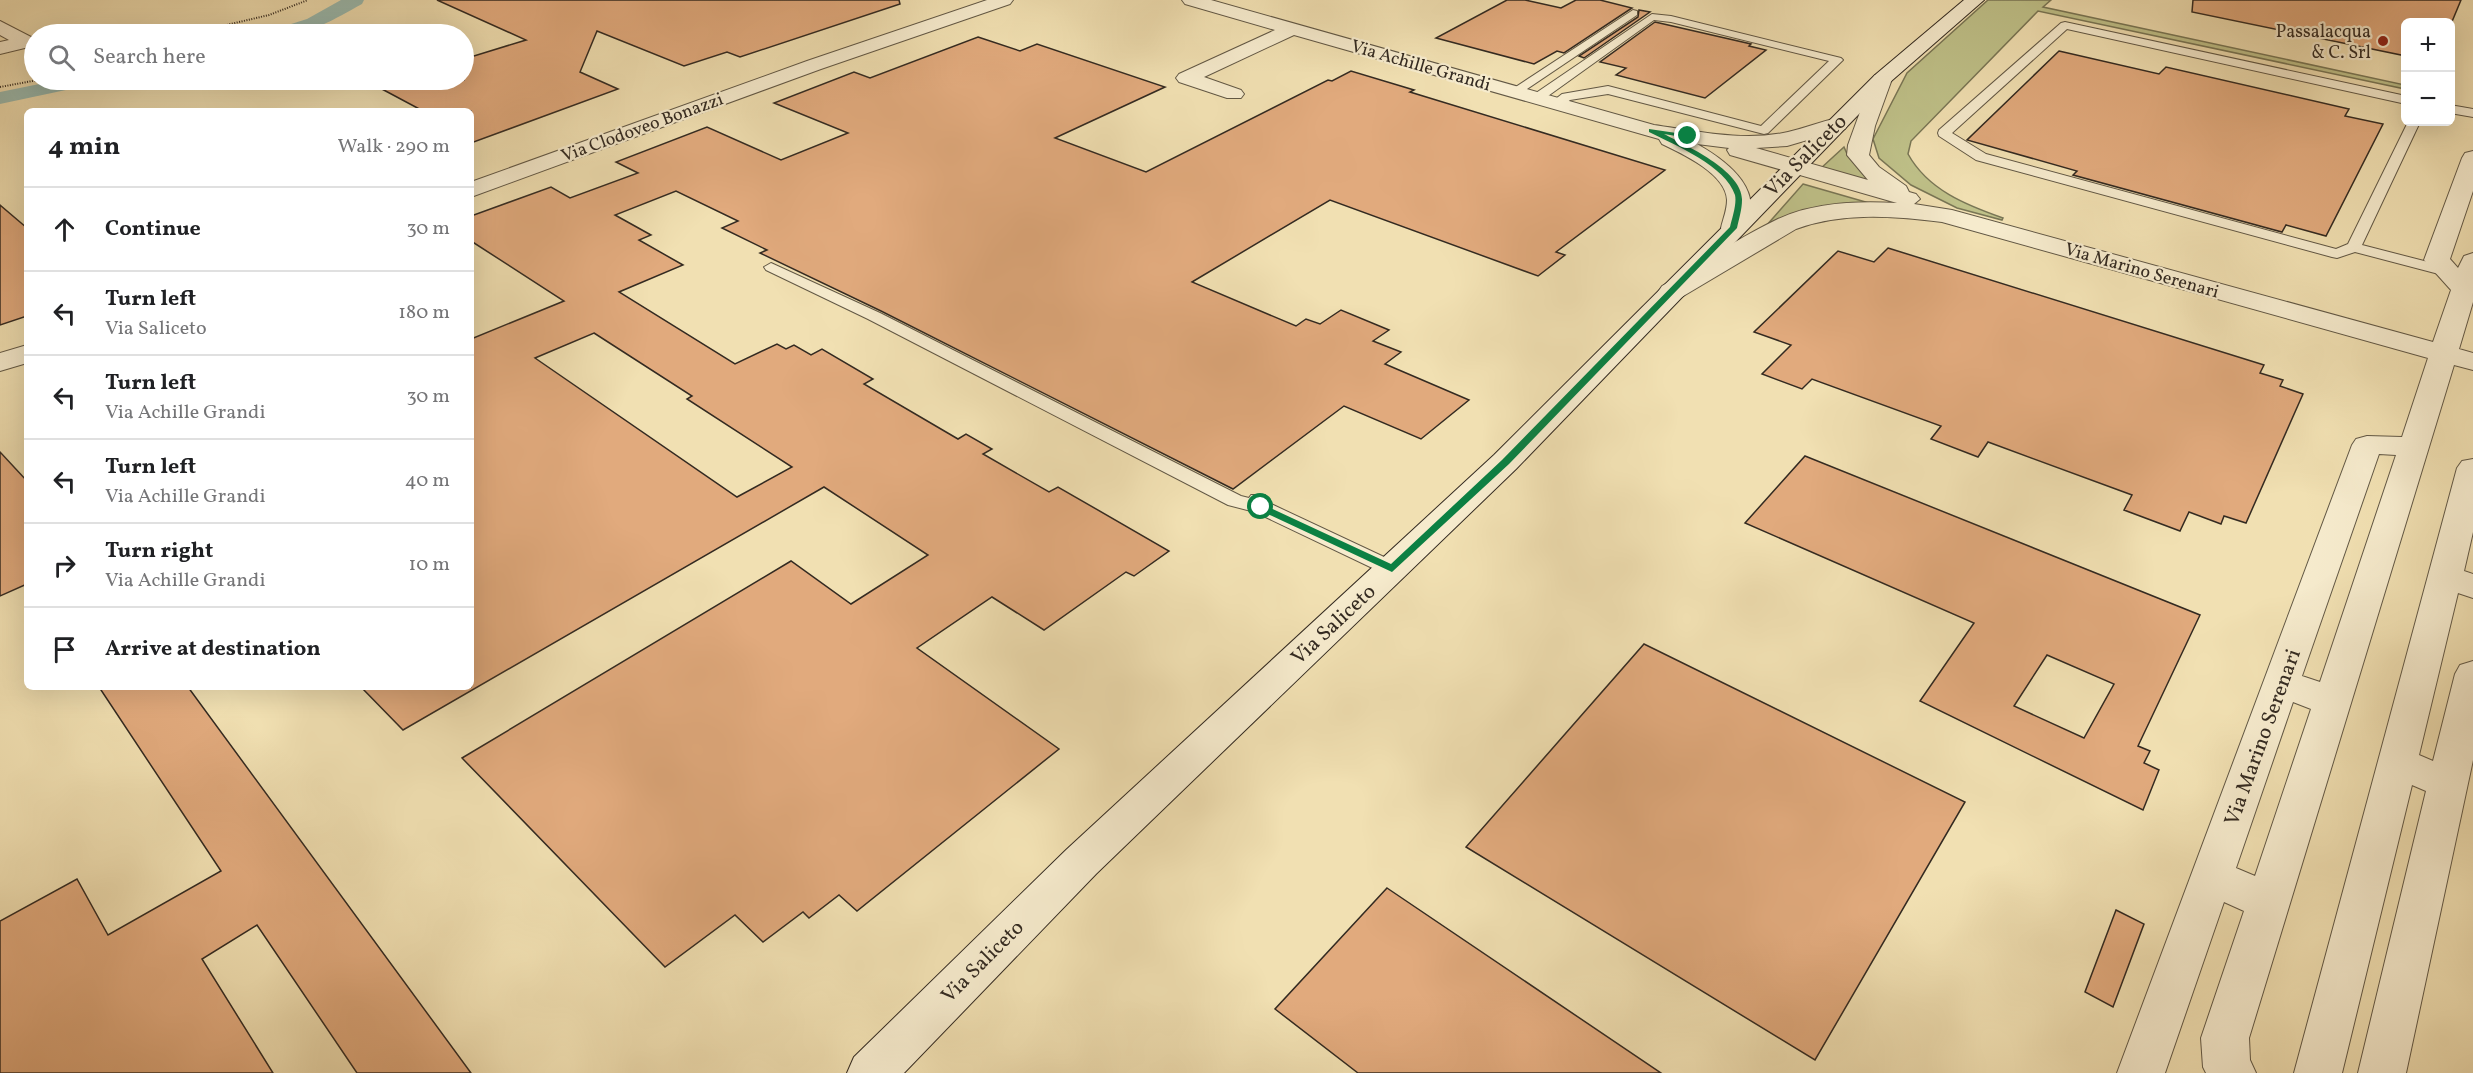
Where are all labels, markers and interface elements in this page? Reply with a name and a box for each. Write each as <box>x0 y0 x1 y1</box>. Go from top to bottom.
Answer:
map controls <box>2401 18 2455 126</box>
button: + <box>2401 18 2455 72</box>
place label: Passalacqua & C. Srl <box>2276 20 2371 66</box>
search box <box>24 24 474 90</box>
marker: Passalacqua & C. Srl <box>2376 34 2390 48</box>
street label: Via Achille Grandi <box>1348 35 1493 98</box>
icon: search <box>45 41 78 74</box>
text: Search here <box>93 42 206 73</box>
button: − <box>2401 72 2455 126</box>
street label: Via Clodoveo Bonazzi <box>558 87 727 169</box>
street label: Via Saliceto <box>1758 108 1854 204</box>
route end <box>1674 122 1700 148</box>
text: 4 min <box>48 129 120 165</box>
text: Walk · 290 m <box>338 133 450 161</box>
icon: ahead <box>48 213 81 246</box>
text: Continue <box>105 214 201 245</box>
text: 30 m <box>406 215 450 243</box>
street label: Via Marino Serenari <box>2062 237 2222 305</box>
text: Turn left <box>105 284 196 315</box>
icon: left <box>48 297 81 330</box>
text: 180 m <box>398 299 450 327</box>
text: Via Saliceto <box>105 315 207 343</box>
text: Turn left <box>105 368 196 399</box>
icon: left <box>48 381 81 414</box>
text: 30 m <box>406 383 450 411</box>
text: Via Achille Grandi <box>105 399 265 427</box>
text: Turn left <box>105 452 196 483</box>
icon: left <box>48 465 81 498</box>
text: 40 m <box>405 467 450 495</box>
text: Via Achille Grandi <box>105 483 265 511</box>
route start <box>1247 493 1273 519</box>
text: Turn right <box>105 536 213 567</box>
icon: right <box>48 549 81 582</box>
text: 10 m <box>409 551 450 579</box>
text: Via Achille Grandi <box>105 567 265 595</box>
street label: Via Saliceto <box>1285 578 1383 672</box>
icon: arrive <box>48 633 81 666</box>
text: Arrive at destination <box>105 634 321 665</box>
street label: Via Marino Serenari <box>2218 645 2309 830</box>
street label: Via Saliceto <box>935 914 1031 1010</box>

